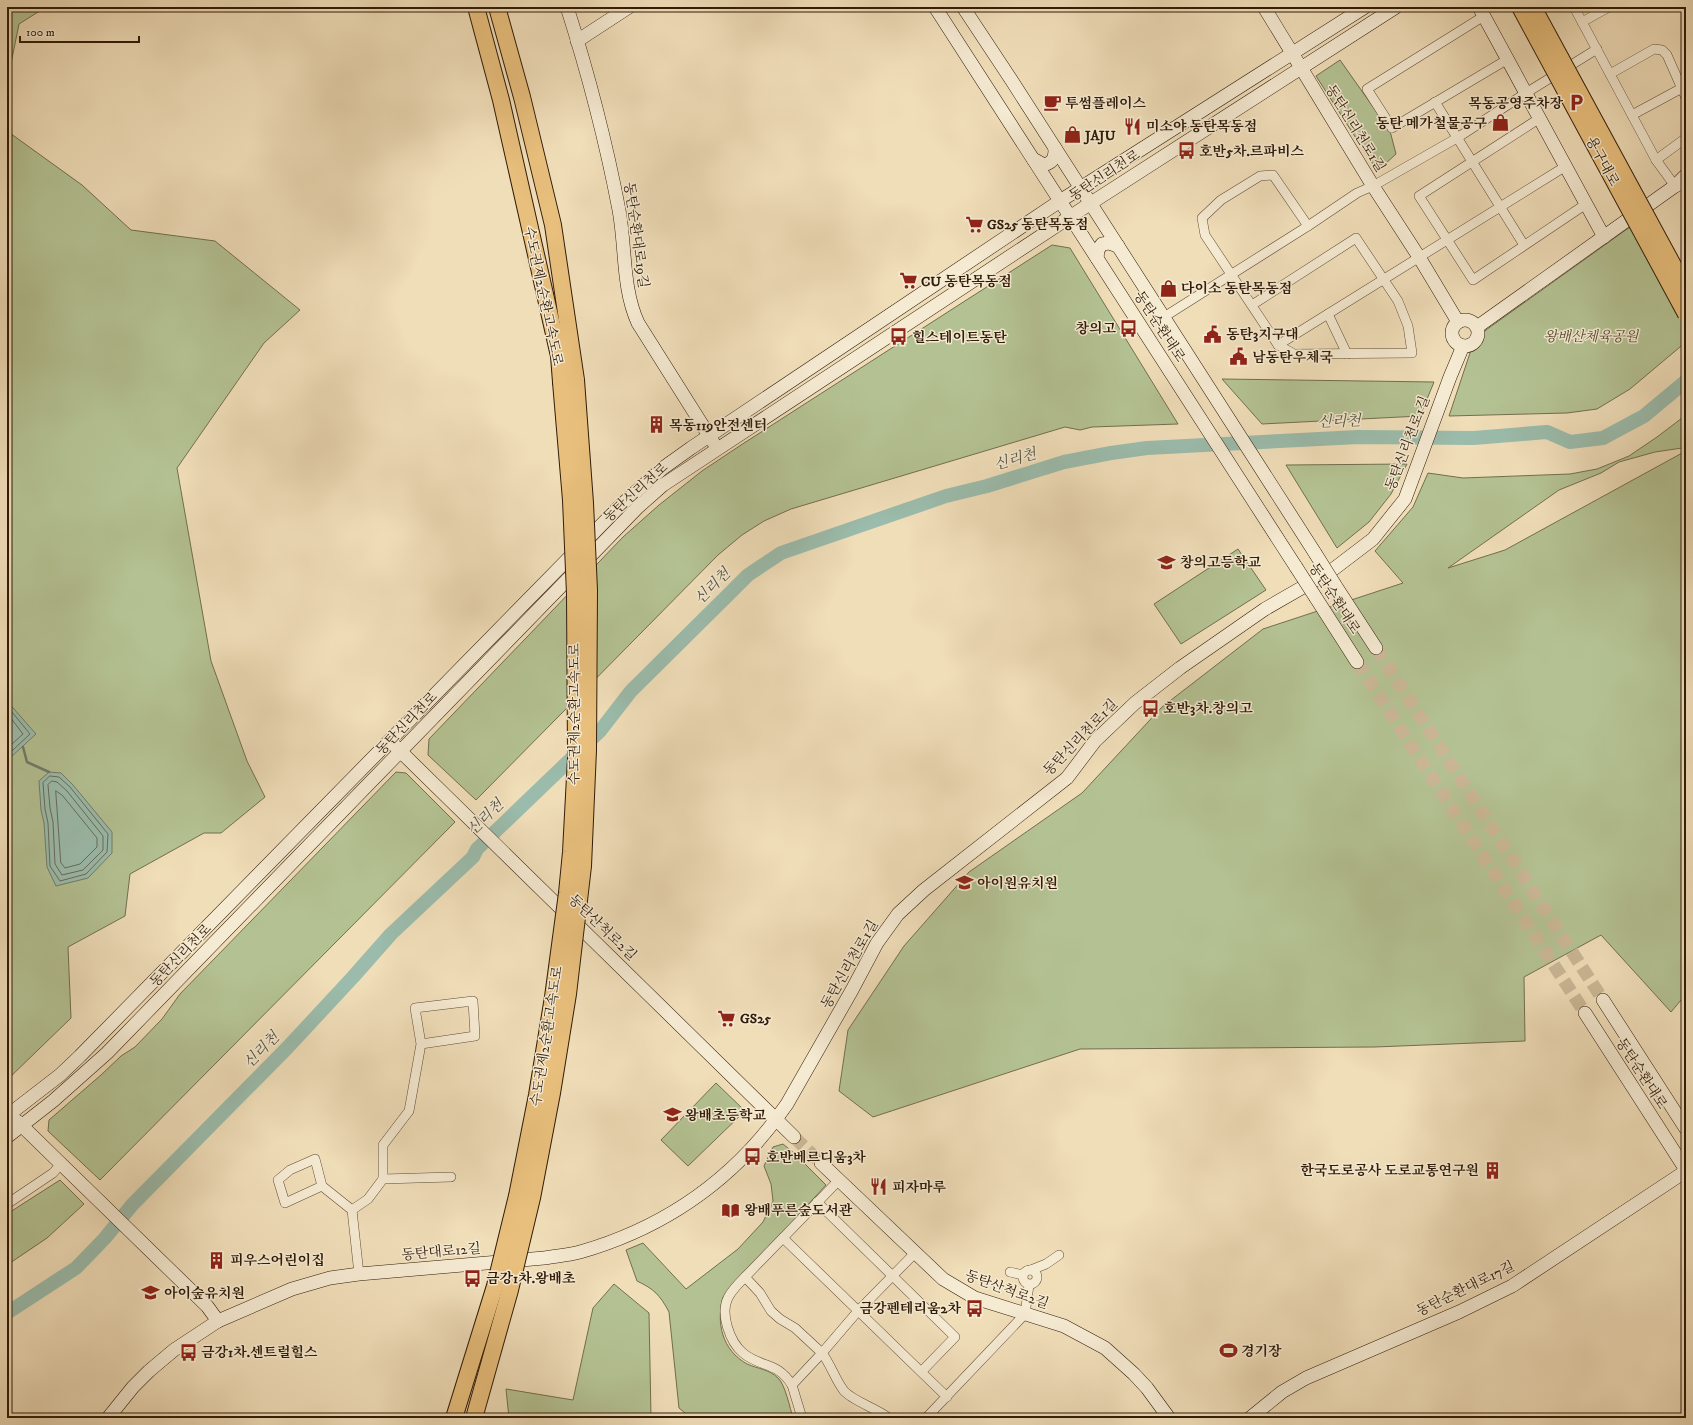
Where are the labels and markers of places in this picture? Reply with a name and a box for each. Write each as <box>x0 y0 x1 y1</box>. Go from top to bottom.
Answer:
cafe icon: 투썸플레이스 <box>1042 93 1062 113</box>
parking icon: 목동공영주차장 <box>1566 93 1586 113</box>
place label: 투썸플레이스 <box>1065 95 1147 113</box>
place label: 목동공영주차장 <box>1468 95 1563 113</box>
shop icon: 동탄 메가철물공구 <box>1490 113 1510 133</box>
place label: 동탄 메가철물공구 <box>1376 115 1487 133</box>
restaurant icon: 미소야 동탄목동점 <box>1123 116 1143 136</box>
place label: 미소야 동탄목동점 <box>1146 118 1257 136</box>
shop icon: JAJU <box>1062 125 1082 145</box>
place label: JAJU <box>1083 127 1116 145</box>
bus stop icon: 호반5차.르파비스 <box>1176 141 1196 161</box>
place label: 호반5차.르파비스 <box>1199 143 1304 161</box>
supermarket icon: GS25 동탄목동점 <box>964 214 984 234</box>
place label: GS25 동탄목동점 <box>987 216 1089 234</box>
supermarket icon: CU 동탄목동점 <box>898 271 918 291</box>
place label: CU 동탄목동점 <box>921 273 1012 291</box>
shop icon: 다이소 동탄목동점 <box>1158 278 1178 298</box>
place label: 다이소 동탄목동점 <box>1181 280 1292 298</box>
bus stop icon: 창의고 <box>1119 318 1139 338</box>
place label: 창의고 <box>1075 320 1116 338</box>
public building icon: 동탄3지구대 <box>1203 324 1223 344</box>
place label: 동탄3지구대 <box>1226 326 1299 344</box>
bus stop icon: 힐스테이트동탄 <box>889 327 909 347</box>
place label: 힐스테이트동탄 <box>912 329 1007 347</box>
public building icon: 남동탄우체국 <box>1229 347 1249 367</box>
place label: 남동탄우체국 <box>1252 349 1334 367</box>
building icon: 목동119안전센터 <box>646 415 666 435</box>
place label: 목동119안전센터 <box>669 417 767 435</box>
school or university icon: 창의고등학교 <box>1157 552 1177 572</box>
place label: 창의고등학교 <box>1180 554 1262 572</box>
bus stop icon: 호반3차.창의고 <box>1140 698 1160 718</box>
place label: 호반3차.창의고 <box>1163 700 1253 718</box>
school or university icon: 아이원유치원 <box>954 873 974 893</box>
place label: 아이원유치원 <box>977 875 1058 893</box>
supermarket icon: GS25 <box>717 1008 737 1028</box>
place label: GS25 <box>740 1010 771 1028</box>
school or university icon: 왕배초등학교 <box>662 1105 682 1125</box>
place label: 왕배초등학교 <box>685 1107 767 1125</box>
bus stop icon: 호반베르디움3차 <box>743 1147 763 1167</box>
place label: 호반베르디움3차 <box>766 1149 866 1167</box>
building icon: 한국도로공사 도로교통연구원 <box>1482 1160 1502 1180</box>
place label: 한국도로공사 도로교통연구원 <box>1300 1162 1479 1180</box>
restaurant icon: 피자마루 <box>869 1177 889 1197</box>
place label: 피자마루 <box>892 1179 947 1197</box>
library icon: 왕배푸른숲도서관 <box>721 1200 741 1220</box>
place label: 왕배푸른숲도서관 <box>744 1202 853 1220</box>
building icon: 피우스어린이집 <box>207 1250 227 1270</box>
place label: 피우스어린이집 <box>230 1252 325 1270</box>
bus stop icon: 금강1차.왕배초 <box>463 1268 483 1288</box>
place label: 금강1차.왕배초 <box>486 1270 576 1288</box>
school or university icon: 아이숲유치원 <box>141 1283 161 1303</box>
place label: 아이숲유치원 <box>164 1285 245 1303</box>
bus stop icon: 금강펜테리움2차 <box>964 1298 984 1318</box>
place label: 금강펜테리움2차 <box>859 1300 961 1318</box>
sports icon: 경기장 <box>1218 1341 1238 1361</box>
bus stop icon: 금강1차.센트럴힐스 <box>178 1342 198 1362</box>
place label: 경기장 <box>1241 1343 1282 1361</box>
place label: 금강1차.센트럴힐스 <box>201 1344 318 1362</box>

